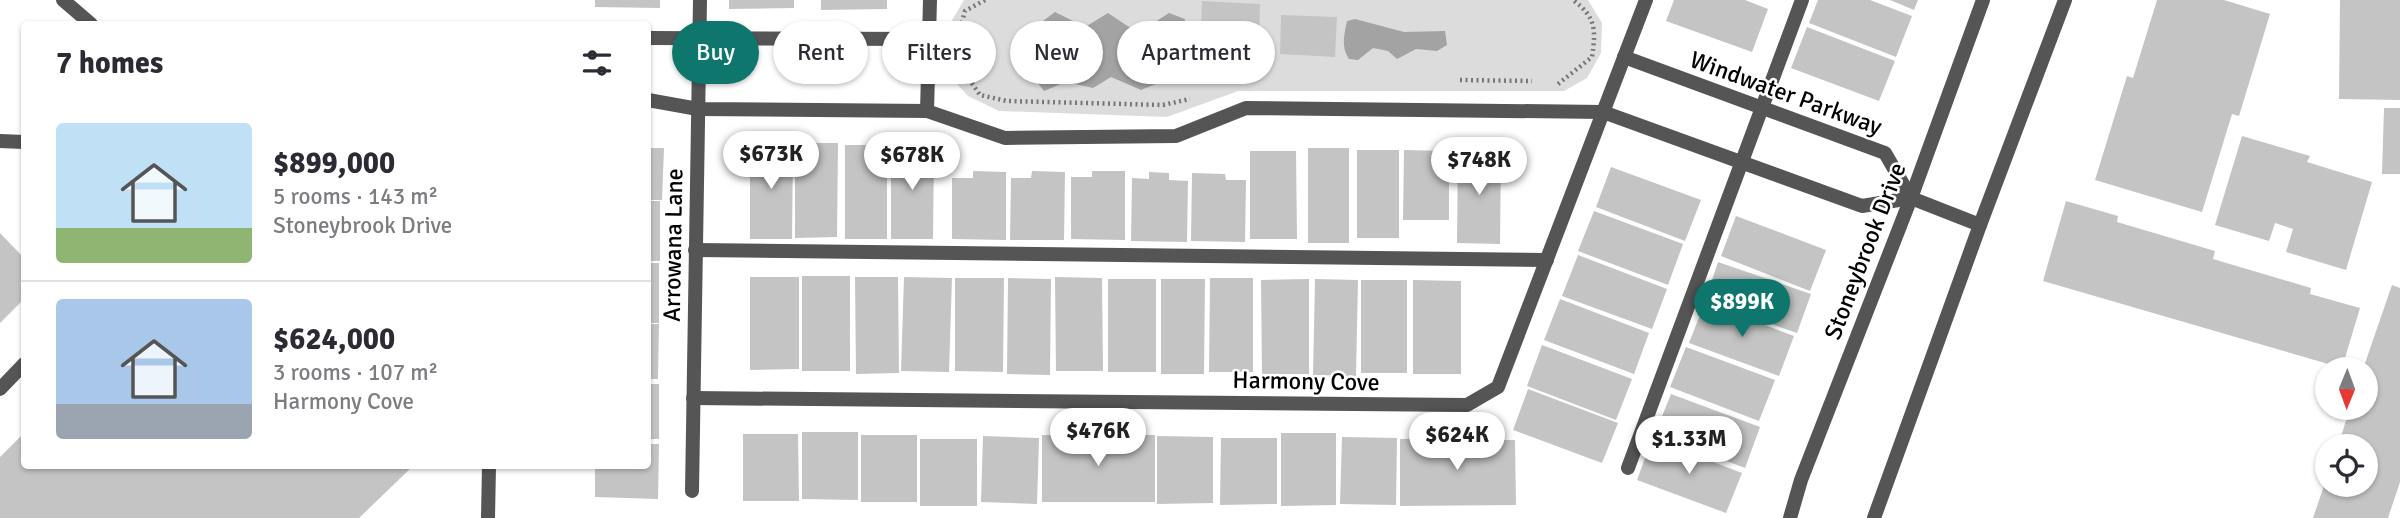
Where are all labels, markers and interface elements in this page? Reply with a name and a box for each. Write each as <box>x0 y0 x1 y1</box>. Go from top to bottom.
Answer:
chip: Buy <box>672 21 759 84</box>
chip: Rent <box>773 21 868 84</box>
chip: Filters <box>882 21 996 84</box>
chip: New <box>1010 21 1103 84</box>
chip: Apartment <box>1117 21 1275 84</box>
icon: filters <box>578 44 616 82</box>
street label: Windwater Parkway <box>1686 44 1886 142</box>
text: 7 homes <box>56 45 163 82</box>
pin: $673K <box>722 132 820 191</box>
pin: $678K <box>863 132 961 192</box>
pin: $748K <box>1430 138 1528 197</box>
text: $673K <box>739 139 803 168</box>
text: $678K <box>880 140 944 169</box>
text: $899,000 <box>273 145 395 182</box>
text: $748K <box>1447 145 1511 174</box>
icon: home <box>112 151 196 235</box>
street label: Stoneybrook Drive <box>1817 158 1913 344</box>
street label: Arrowana Lane <box>657 168 689 322</box>
text: 5 rooms · 143 m² <box>273 182 438 211</box>
text: Stoneybrook Drive <box>273 211 452 240</box>
pin: $899K <box>1693 280 1791 339</box>
text: $899K <box>1710 287 1774 316</box>
text: $624,000 <box>273 321 395 358</box>
icon: home <box>112 327 196 411</box>
north arrow <box>2315 357 2378 420</box>
map controls <box>2315 357 2378 497</box>
text: 3 rooms · 107 m² <box>273 358 438 387</box>
street label: Harmony Cove <box>1232 365 1380 397</box>
text: Harmony Cove <box>273 387 414 416</box>
pin: $476K <box>1049 408 1147 468</box>
pin: $624K <box>1408 412 1506 472</box>
text: $476K <box>1066 416 1130 445</box>
pin: $1.33M <box>1632 416 1746 476</box>
text: $624K <box>1425 420 1489 449</box>
text: $1.33M <box>1651 424 1727 453</box>
button: locate <box>2315 434 2378 497</box>

